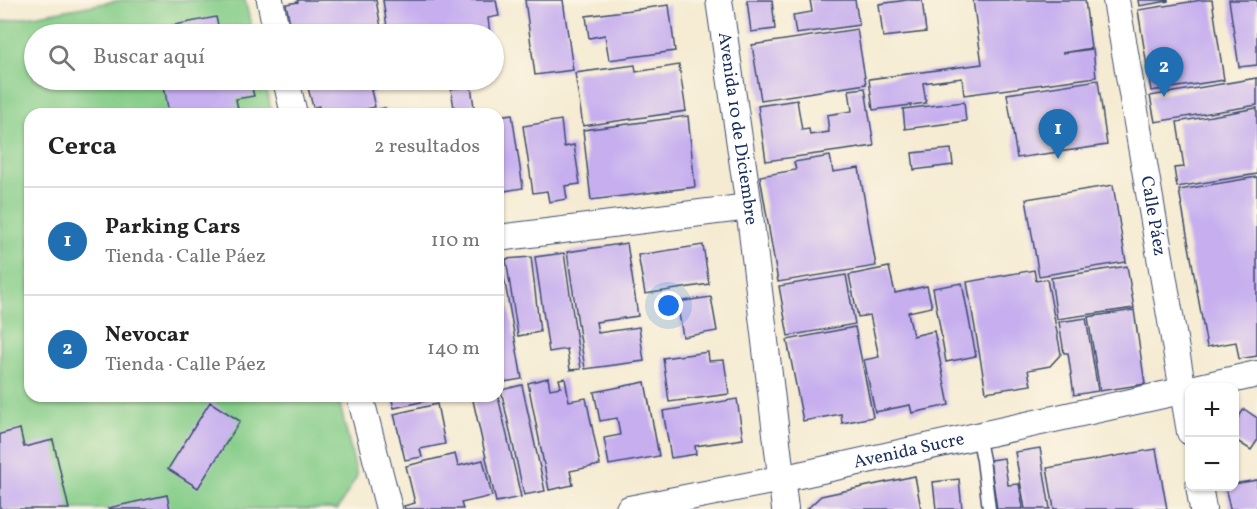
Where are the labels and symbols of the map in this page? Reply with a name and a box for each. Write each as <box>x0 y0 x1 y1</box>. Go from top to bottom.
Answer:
street label: Avenida 10 de Diciembre <box>711 31 764 226</box>
pin: 2 <box>1144 48 1184 97</box>
pin: 1 <box>1038 110 1078 159</box>
street label: Calle Páez <box>1134 174 1172 258</box>
your location <box>654 291 683 320</box>
street label: Avenida Sucre <box>851 427 967 475</box>

